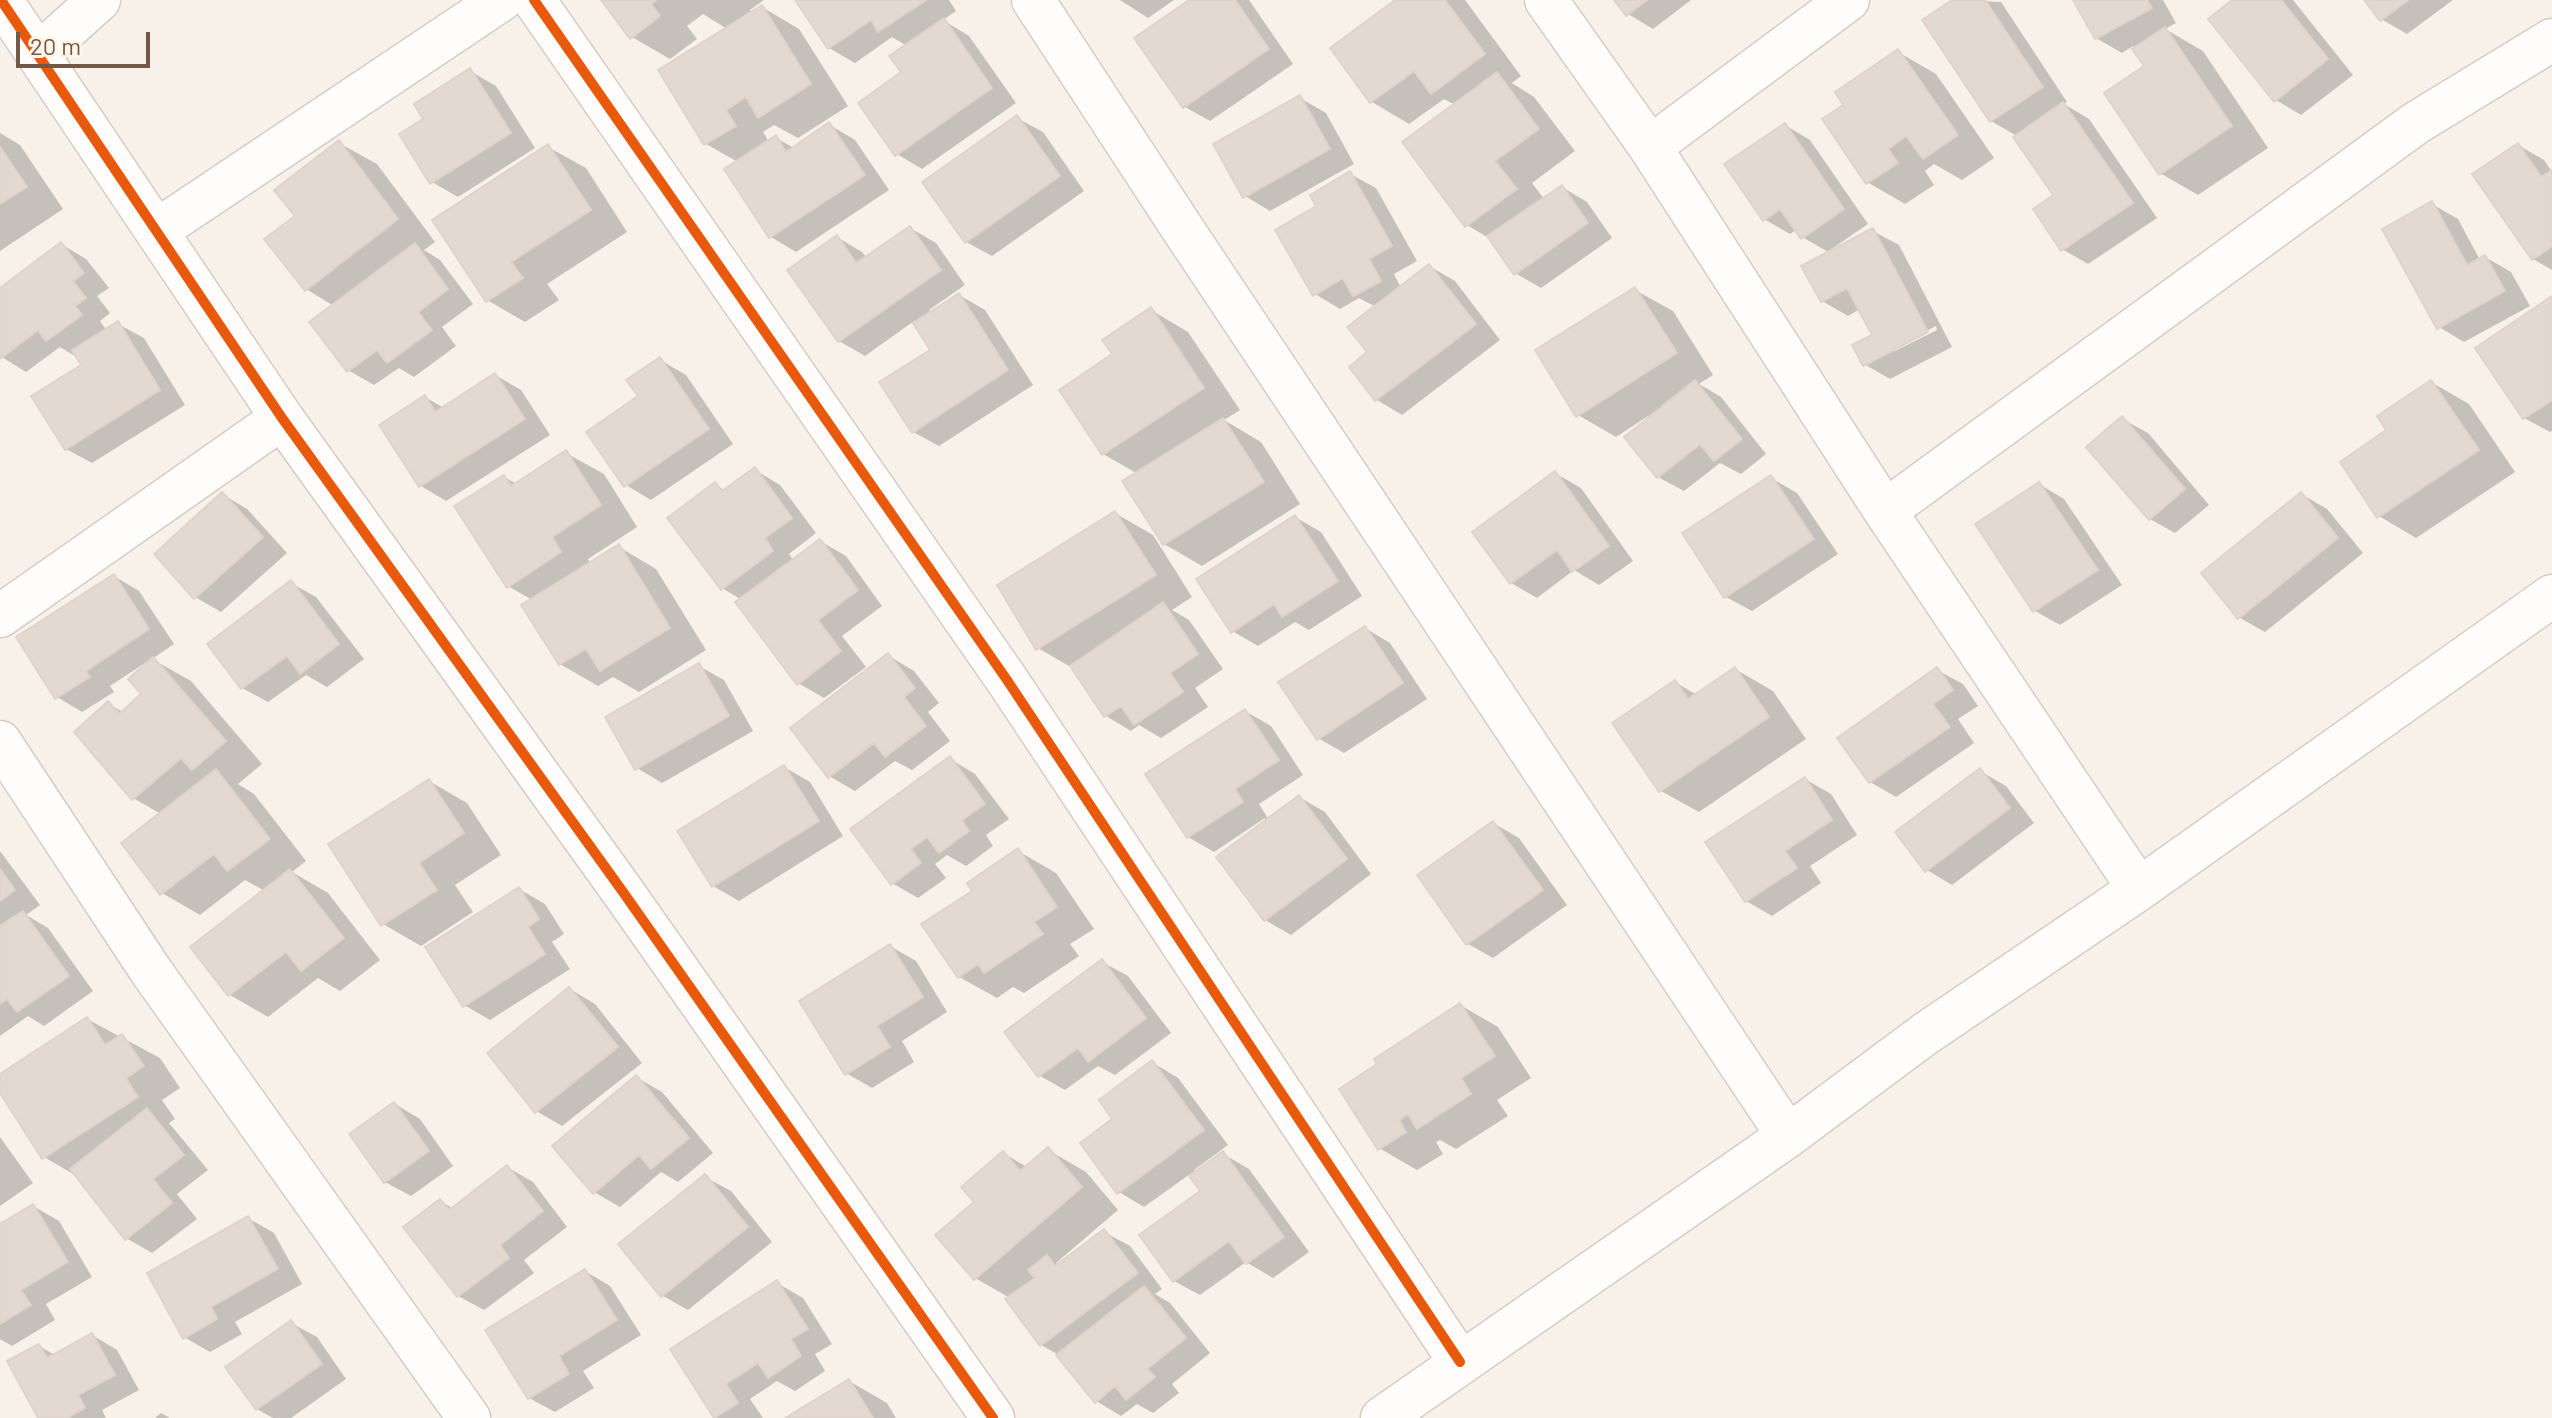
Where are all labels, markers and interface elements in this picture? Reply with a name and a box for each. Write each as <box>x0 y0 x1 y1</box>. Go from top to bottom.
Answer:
scale bar <box>20 16 154 66</box>
text: 20 m <box>30 31 81 60</box>

